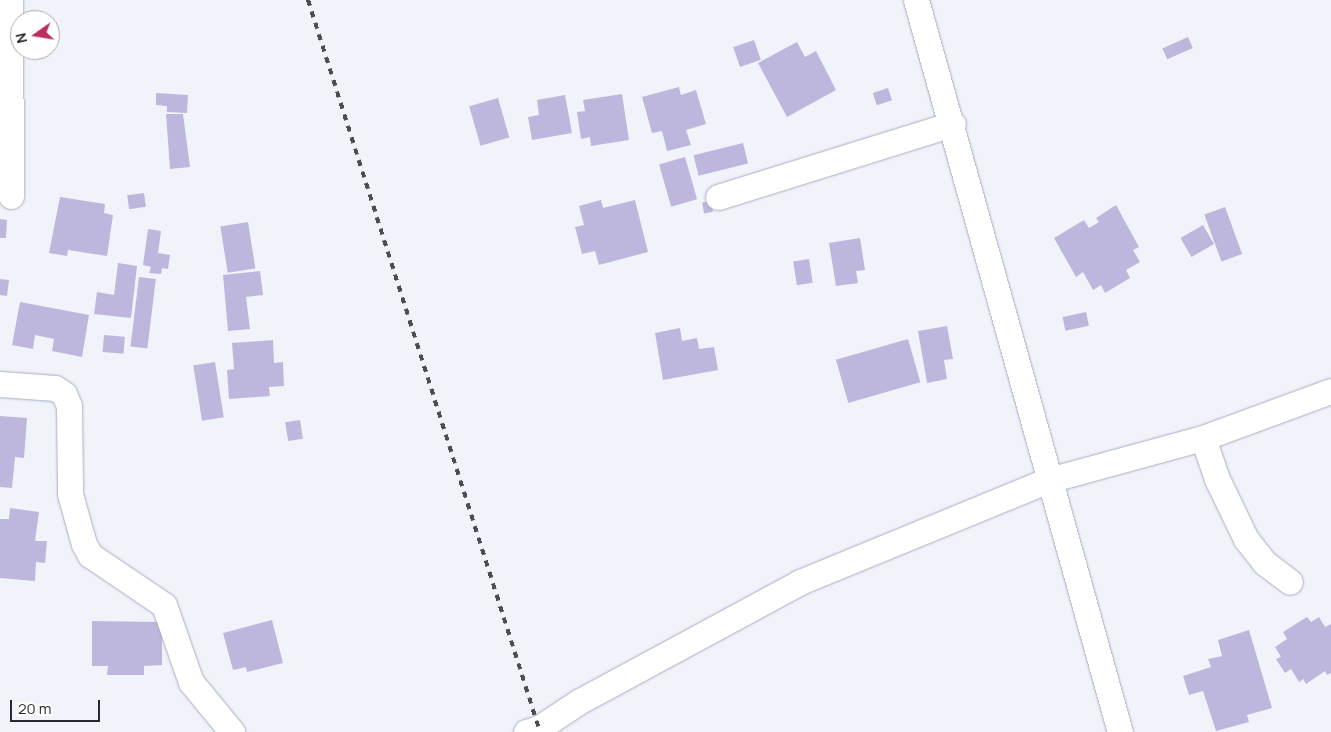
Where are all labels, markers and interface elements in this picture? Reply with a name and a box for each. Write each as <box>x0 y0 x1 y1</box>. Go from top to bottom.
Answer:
north arrow <box>10 10 60 60</box>
text: N <box>10 31 31 45</box>
scale bar <box>12 690 102 722</box>
text: 20 m <box>18 698 51 719</box>

